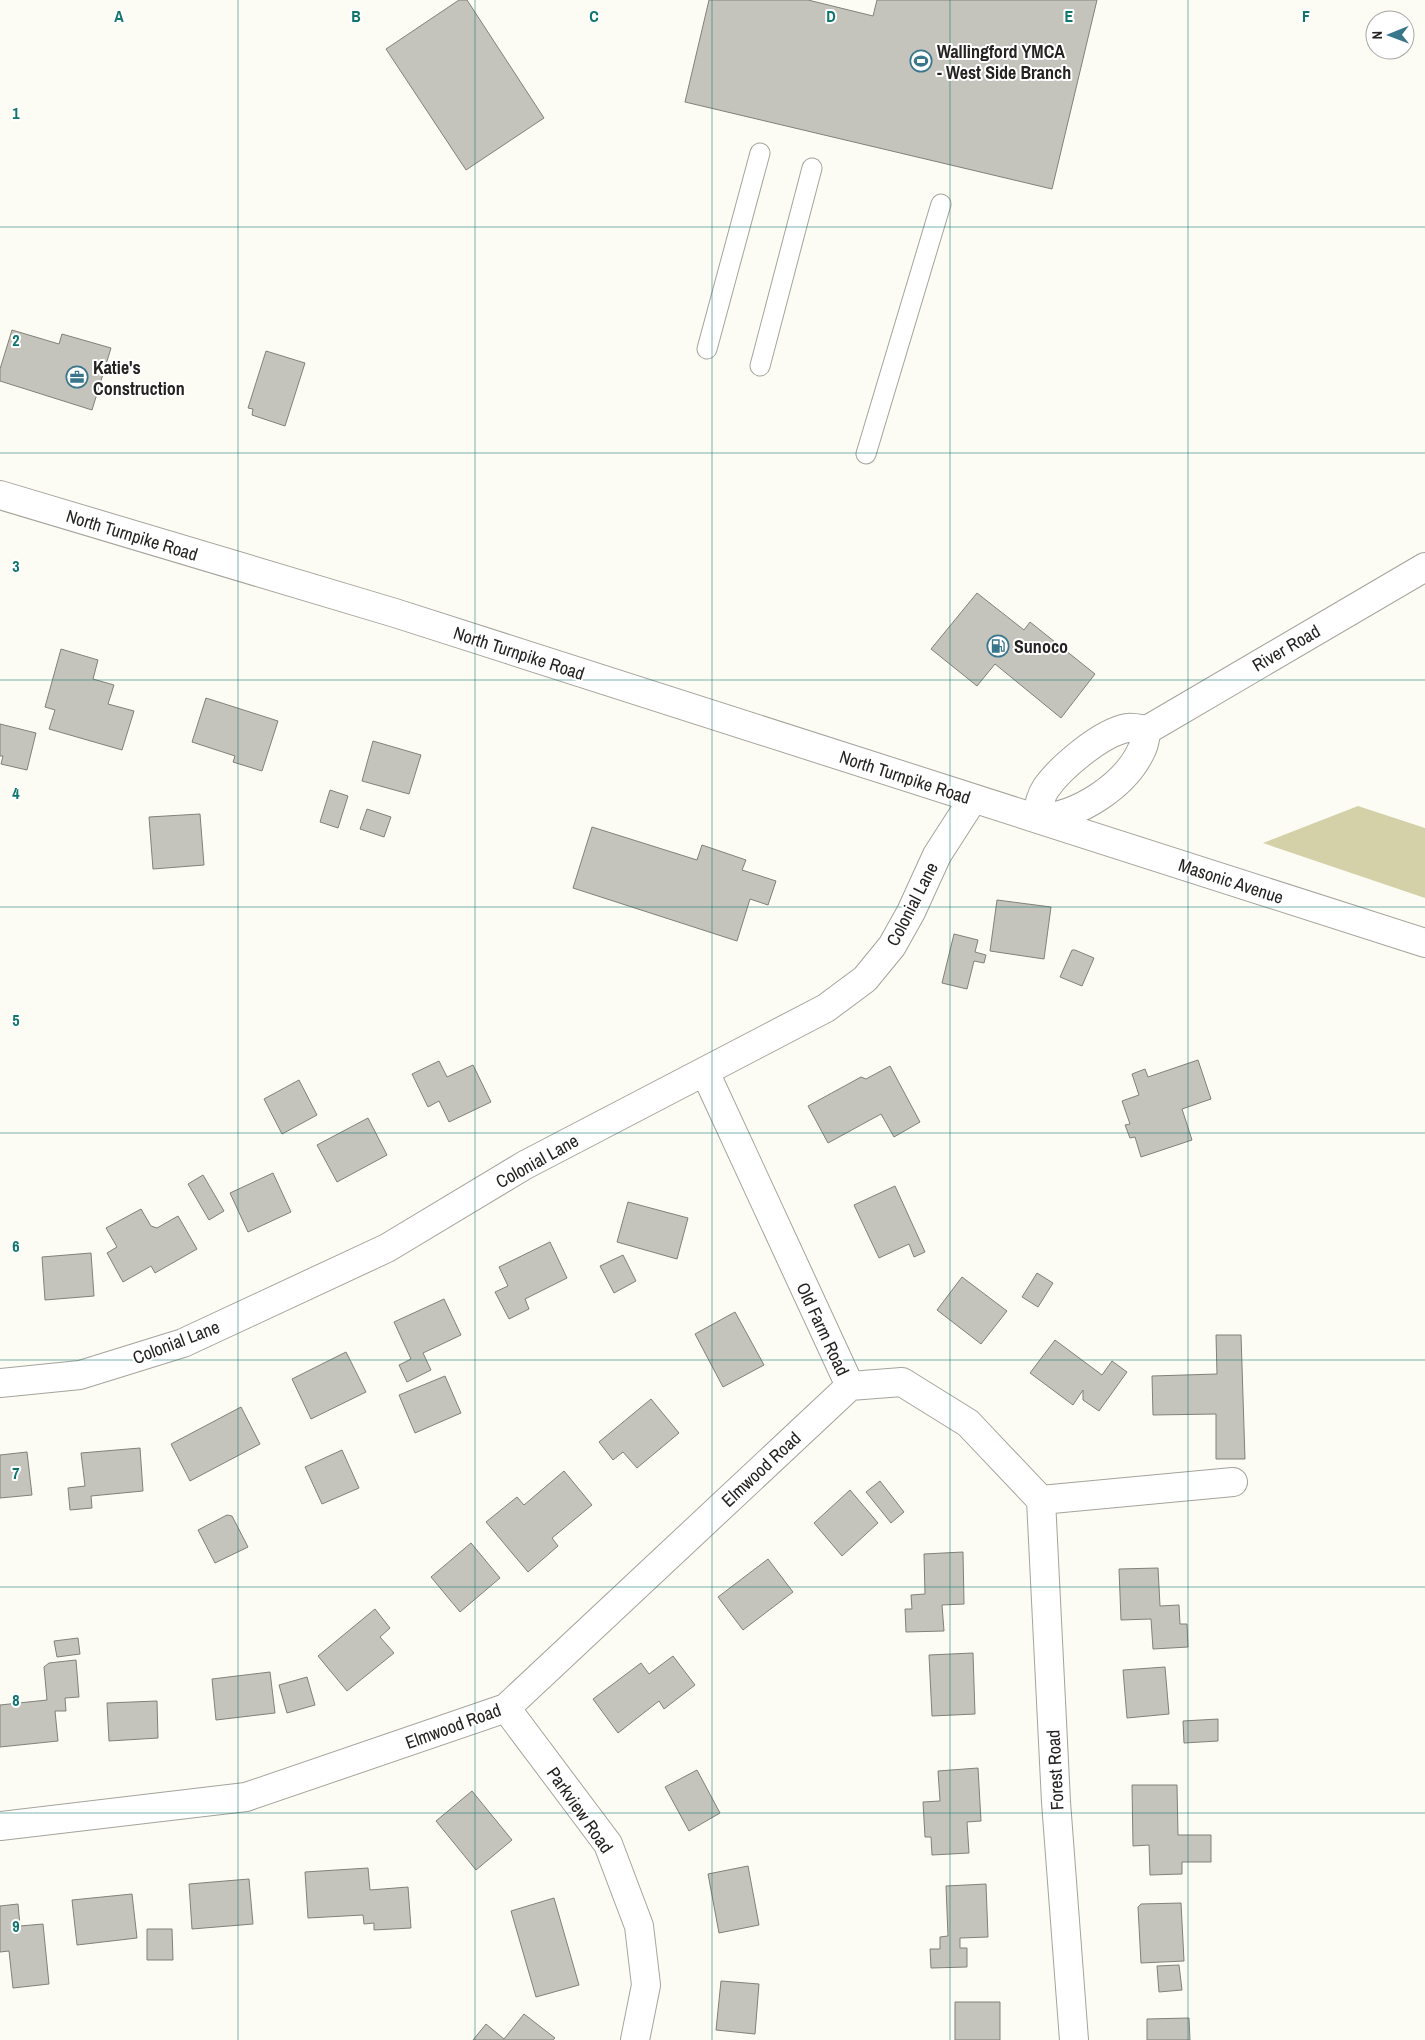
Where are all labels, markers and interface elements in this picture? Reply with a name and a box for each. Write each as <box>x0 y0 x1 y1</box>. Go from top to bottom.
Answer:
text: A <box>114 5 124 27</box>
text: B <box>351 5 361 27</box>
text: C <box>589 5 599 27</box>
text: D <box>826 5 836 27</box>
text: E <box>1065 5 1074 27</box>
text: F <box>1302 5 1310 27</box>
north arrow <box>1365 10 1415 60</box>
text: N <box>1368 31 1386 40</box>
place label: Wallingford YMCA - West Side Branch <box>937 39 1071 85</box>
sports icon: Wallingford YMCA - West Side Branch <box>909 49 933 73</box>
text: 1 <box>12 102 20 124</box>
text: 2 <box>12 329 20 351</box>
place label: Katie's Construction <box>93 355 185 401</box>
office icon: Katie's Construction <box>65 365 89 389</box>
street label: North Turnpike Road <box>63 503 201 567</box>
text: 3 <box>12 555 20 577</box>
street label: River Road <box>1247 619 1325 677</box>
street label: North Turnpike Road <box>450 620 588 686</box>
fuel station icon: Sunoco <box>986 634 1010 658</box>
place label: Sunoco <box>1014 634 1068 659</box>
street label: North Turnpike Road <box>836 744 974 810</box>
text: 4 <box>12 782 20 804</box>
street label: Masonic Avenue <box>1175 852 1287 910</box>
street label: Colonial Lane <box>880 858 944 950</box>
text: 5 <box>12 1009 20 1031</box>
street label: Colonial Lane <box>491 1128 583 1194</box>
text: 6 <box>12 1235 20 1257</box>
street label: Old Farm Road <box>791 1278 855 1380</box>
street label: Colonial Lane <box>129 1314 223 1370</box>
street label: Elmwood Road <box>716 1426 806 1512</box>
text: 7 <box>12 1462 20 1484</box>
text: 8 <box>12 1689 20 1711</box>
street label: Elmwood Road <box>402 1697 504 1755</box>
street label: Forest Road <box>1040 1729 1070 1811</box>
street label: Parkview Road <box>541 1762 619 1858</box>
text: 9 <box>12 1915 20 1937</box>

